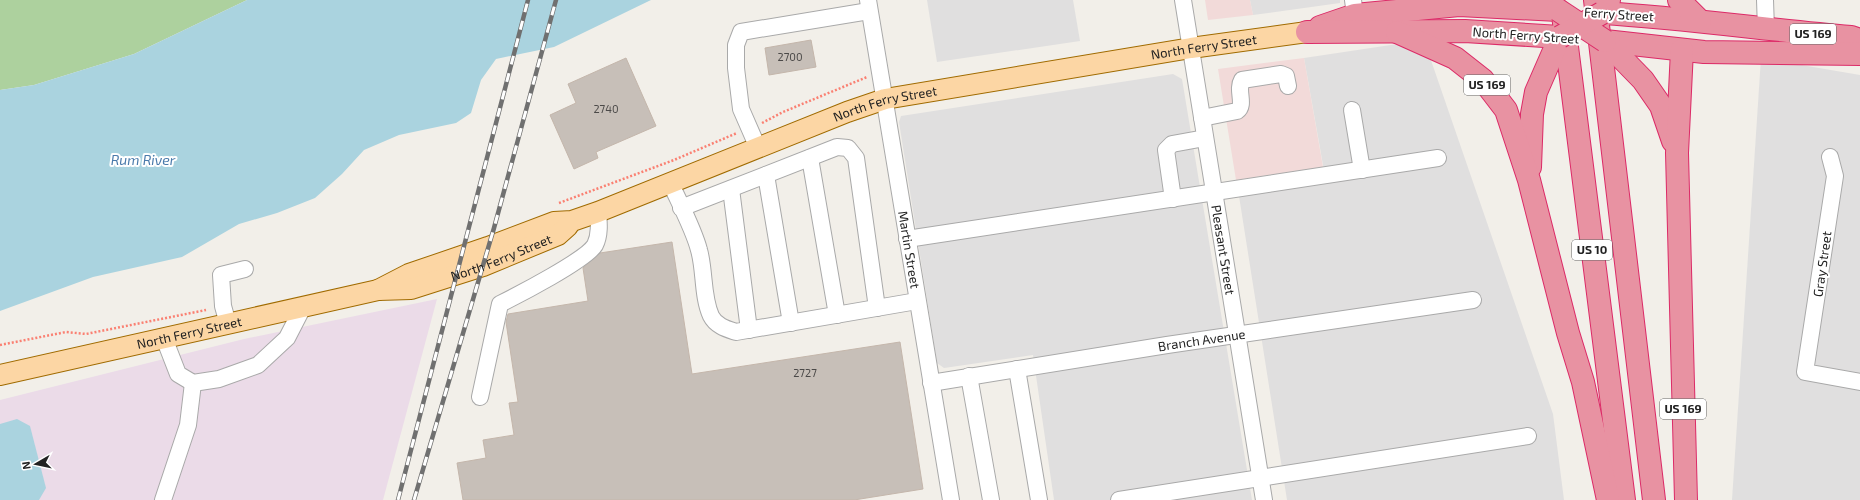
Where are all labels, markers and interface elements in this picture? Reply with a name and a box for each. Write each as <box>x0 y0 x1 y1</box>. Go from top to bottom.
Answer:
street label: Ferry Street <box>1584 4 1654 24</box>
street label: North Ferry Street <box>1472 23 1580 47</box>
road number: US 169 <box>1790 24 1836 44</box>
street label: North Ferry Street <box>1149 31 1258 63</box>
house number: 2700 <box>777 50 803 63</box>
road number: US 169 <box>1464 75 1510 95</box>
street label: North Ferry Street <box>831 82 938 125</box>
house number: 2740 <box>593 102 619 115</box>
water label: Rum River <box>111 151 176 168</box>
street label: Pleasant Street <box>1208 204 1239 296</box>
street label: Martin Street <box>895 210 924 290</box>
street label: Gray Street <box>1809 230 1835 298</box>
street label: North Ferry Street <box>449 231 554 284</box>
road number: US 10 <box>1572 240 1612 260</box>
street label: North Ferry Street <box>135 313 243 352</box>
street label: Branch Avenue <box>1157 326 1246 354</box>
house number: 2727 <box>793 366 817 379</box>
road number: US 169 <box>1660 399 1706 419</box>
north arrow <box>16 444 56 484</box>
text: N <box>19 461 33 471</box>

